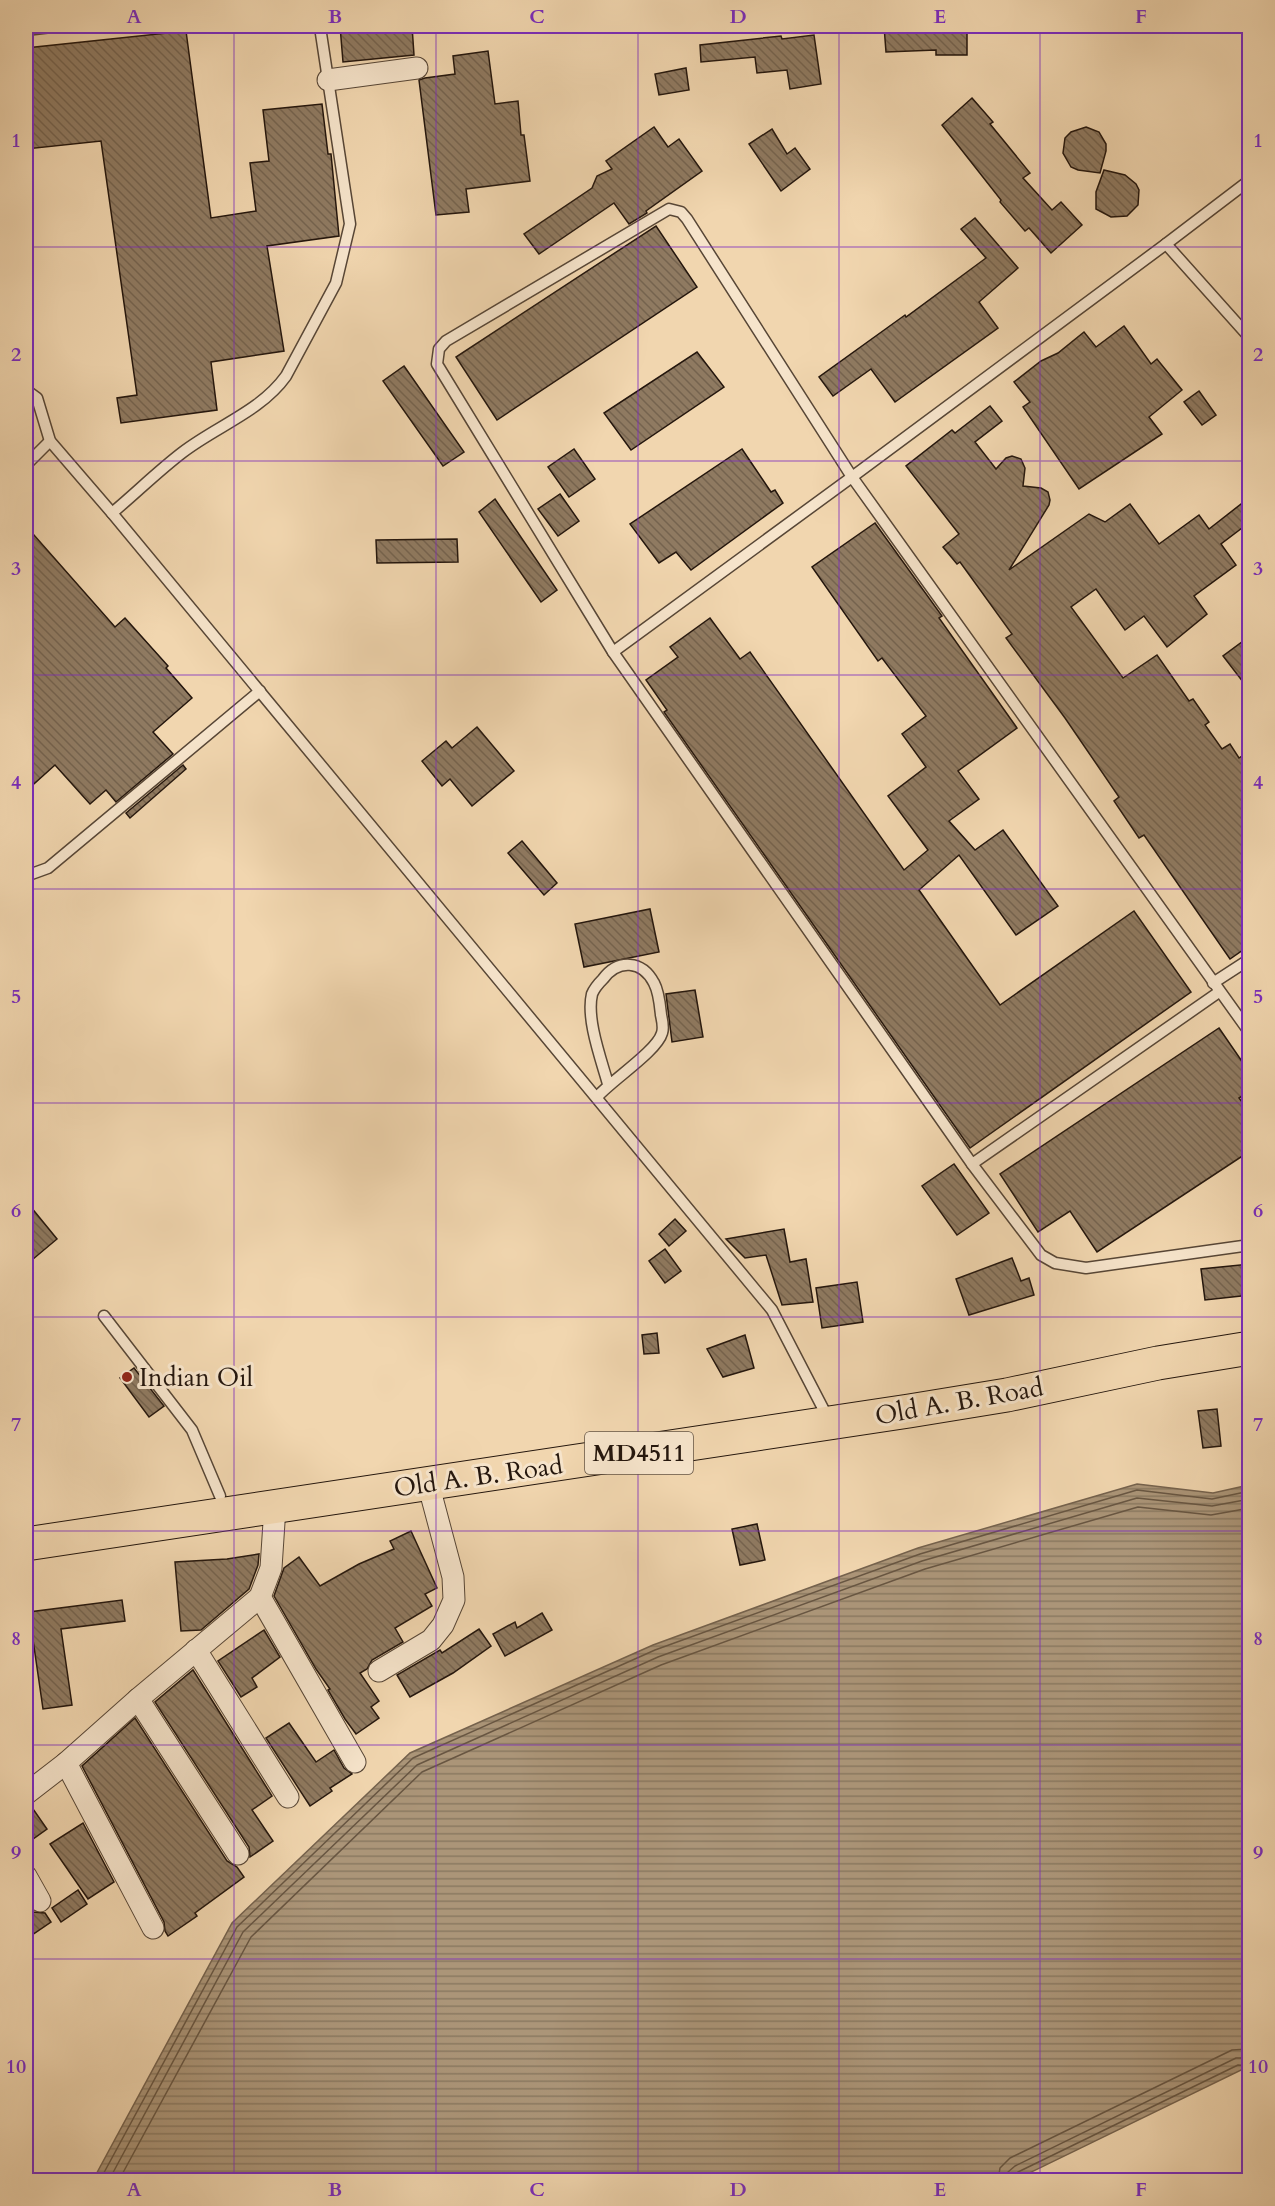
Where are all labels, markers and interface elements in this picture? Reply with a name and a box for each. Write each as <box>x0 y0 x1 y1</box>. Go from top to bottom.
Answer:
text: A <box>126 3 142 30</box>
text: B <box>328 3 342 30</box>
text: C <box>529 3 545 30</box>
text: D <box>729 3 747 30</box>
text: E <box>934 3 946 30</box>
text: F <box>1135 3 1147 30</box>
text: 1 <box>11 127 21 154</box>
text: 1 <box>1253 127 1263 154</box>
text: 2 <box>11 341 21 368</box>
text: 2 <box>1253 341 1263 368</box>
text: 3 <box>11 555 21 582</box>
text: 3 <box>1253 555 1263 582</box>
text: 4 <box>11 769 21 796</box>
text: 4 <box>1253 769 1263 796</box>
text: 5 <box>11 983 21 1010</box>
text: 5 <box>1253 983 1263 1010</box>
text: 6 <box>11 1197 21 1224</box>
text: 6 <box>1253 1197 1263 1224</box>
place label: Indian Oil <box>139 1360 254 1395</box>
street label: Old A. B. Road <box>872 1369 1046 1434</box>
marker: Indian Oil <box>120 1370 134 1384</box>
text: 7 <box>11 1411 21 1438</box>
text: 7 <box>1253 1411 1263 1438</box>
road number: MD4511 <box>585 1432 693 1474</box>
street label: Old A. B. Road <box>391 1447 565 1506</box>
text: 8 <box>11 1625 21 1652</box>
text: 8 <box>1253 1625 1263 1652</box>
text: 9 <box>11 1839 21 1866</box>
text: 9 <box>1253 1839 1263 1866</box>
text: 10 <box>6 2053 26 2080</box>
text: 10 <box>1248 2053 1268 2080</box>
text: A <box>126 2176 142 2203</box>
text: B <box>328 2176 342 2203</box>
text: C <box>529 2176 545 2203</box>
text: D <box>729 2176 747 2203</box>
text: E <box>934 2176 946 2203</box>
text: F <box>1135 2176 1147 2203</box>

